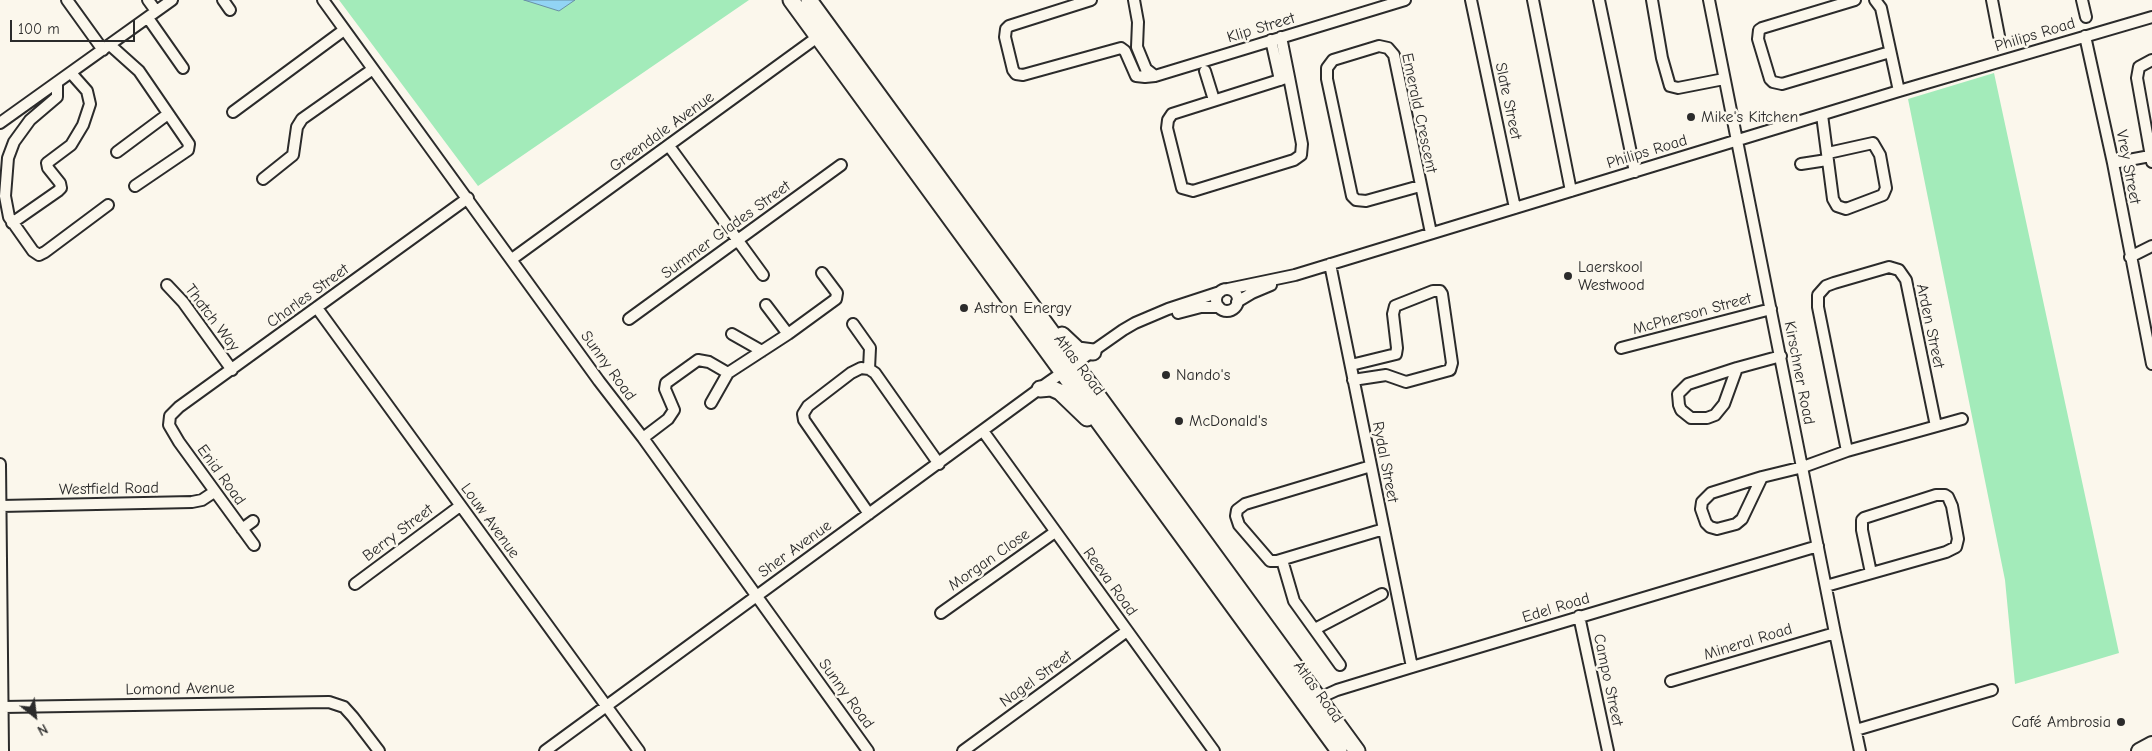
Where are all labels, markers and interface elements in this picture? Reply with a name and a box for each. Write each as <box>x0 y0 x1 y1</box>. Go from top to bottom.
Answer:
street label: Klip Street <box>1225 9 1297 47</box>
scale bar <box>12 10 138 42</box>
street label: Philips Road <box>1992 14 2078 56</box>
text: 100 m <box>18 20 60 38</box>
street label: Emerald Crescent <box>1397 51 1441 175</box>
street label: Slate Street <box>1490 61 1526 141</box>
street label: Greendale Avenue <box>606 88 718 176</box>
place label: Mike's Kitchen <box>1701 107 1798 127</box>
marker: Mike's Kitchen <box>1685 111 1697 123</box>
street label: Vrey Street <box>2111 128 2145 206</box>
street label: Philips Road <box>1604 131 1690 173</box>
street label: Summer Glades Street <box>658 177 794 283</box>
place label: Laerskool Westwood <box>1578 257 1645 295</box>
street label: Charles Street <box>263 260 353 332</box>
marker: Laerskool Westwood <box>1562 270 1574 282</box>
street label: Thatch Way <box>181 281 243 355</box>
street label: Arden Street <box>1912 282 1948 370</box>
street label: McPherson Street <box>1630 289 1754 339</box>
place label: Astron Energy <box>974 298 1071 318</box>
marker: Astron Energy <box>958 302 970 314</box>
street label: Kirschner Road <box>1780 320 1818 426</box>
street label: Sunny Road <box>576 327 640 405</box>
street label: Atlas Road <box>1050 330 1108 400</box>
place label: Nando's <box>1176 365 1230 385</box>
marker: Nando's <box>1160 369 1172 381</box>
place label: McDonald's <box>1189 411 1268 431</box>
marker: McDonald's <box>1173 415 1185 427</box>
street label: Rydal Street <box>1368 420 1402 504</box>
street label: Enid Road <box>193 441 249 509</box>
street label: Westfield Road <box>59 479 159 499</box>
street label: Louw Avenue <box>456 480 524 562</box>
street label: Berry Street <box>359 500 437 566</box>
street label: Sher Avenue <box>755 516 835 582</box>
street label: Morgan Close <box>945 525 1033 595</box>
street label: Reeva Road <box>1079 544 1141 620</box>
street label: Edel Road <box>1520 589 1592 627</box>
street label: Mineral Road <box>1701 619 1795 665</box>
street label: Campo Street <box>1589 632 1627 728</box>
street label: Nagel Street <box>996 646 1076 712</box>
street label: Sunny Road <box>814 655 878 733</box>
street label: Atlas Road <box>1289 657 1347 727</box>
street label: Lomond Avenue <box>125 678 235 700</box>
north arrow <box>10 691 60 741</box>
place label: Café Ambrosia <box>2012 712 2111 732</box>
marker: Café Ambrosia <box>2115 716 2127 728</box>
text: N <box>34 720 51 739</box>

